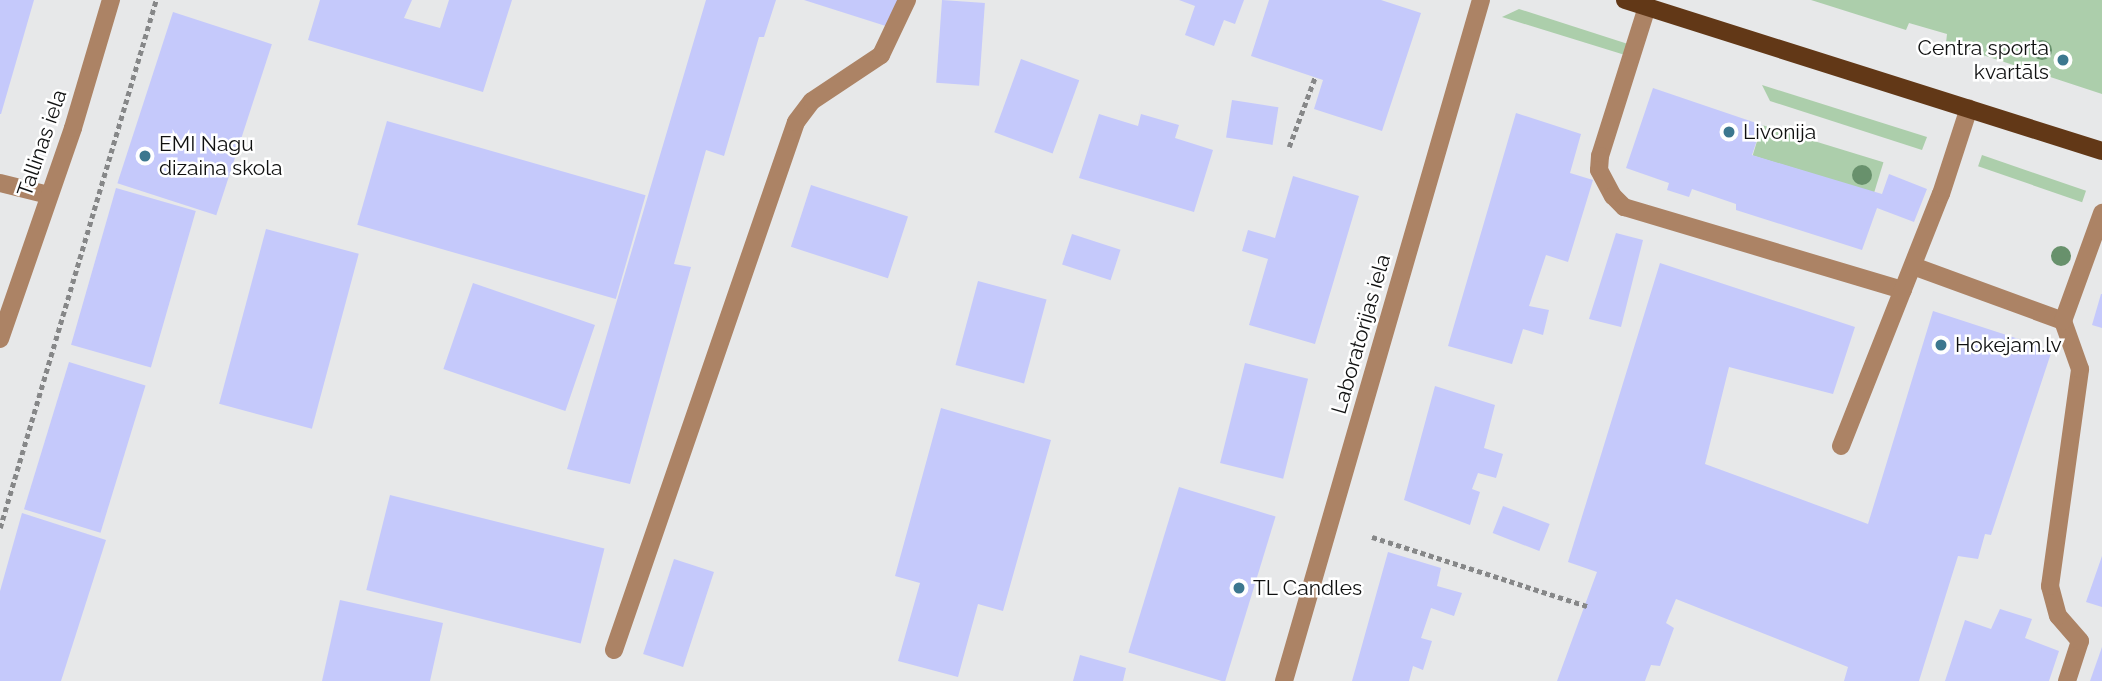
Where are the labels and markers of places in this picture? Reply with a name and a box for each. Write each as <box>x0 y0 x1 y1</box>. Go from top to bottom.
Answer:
place label: Centra sporta kvartāls <box>1918 35 2049 85</box>
marker: Centra sporta kvartāls <box>2055 52 2071 68</box>
place label: Livonija <box>1743 119 1816 145</box>
marker: Livonija <box>1721 124 1737 140</box>
place label: EMI Nagu dizaina skola <box>159 131 282 181</box>
marker: EMI Nagu dizaina skola <box>137 148 153 164</box>
place label: Hokejam.lv <box>1955 332 2062 358</box>
marker: Hokejam.lv <box>1933 337 1949 353</box>
place label: TL Candles <box>1253 575 1363 601</box>
marker: TL Candles <box>1231 580 1247 596</box>

